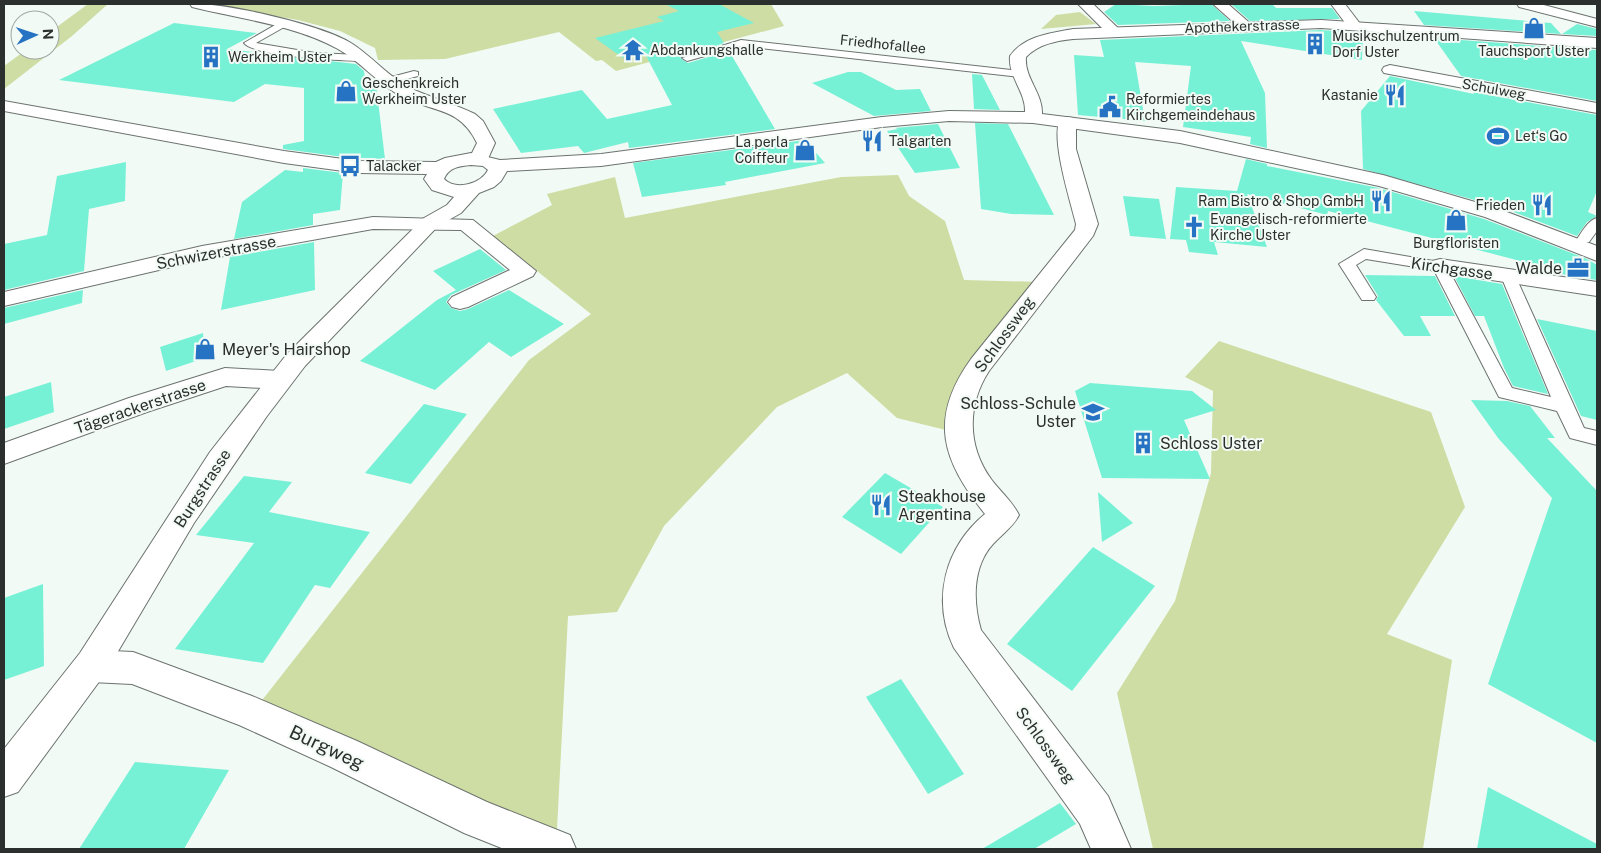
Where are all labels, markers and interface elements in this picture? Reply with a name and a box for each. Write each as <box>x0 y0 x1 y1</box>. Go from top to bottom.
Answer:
north arrow <box>10 10 60 60</box>
shop icon: Tauchsport Uster <box>1521 15 1547 41</box>
street label: Apothekerstrasse <box>1184 16 1300 36</box>
text: N <box>40 28 56 40</box>
place label: Musikschulzentrum Dorf Uster <box>1332 28 1460 60</box>
building icon: Musikschulzentrum Dorf Uster <box>1302 31 1328 57</box>
street label: Friedhofallee <box>839 32 927 56</box>
temple icon: Abdankungshalle <box>620 37 646 63</box>
place label: Abdankungshalle <box>650 42 764 58</box>
place label: Tauchsport Uster <box>1478 43 1590 59</box>
building icon: Werkheim Uster <box>198 44 224 70</box>
place label: Werkheim Uster <box>228 49 332 65</box>
place label: Geschenkreich Werkheim Uster <box>362 75 466 107</box>
street label: Schulweg <box>1461 76 1527 103</box>
shop icon: Geschenkreich Werkheim Uster <box>333 78 359 104</box>
restaurant icon: Kastanie <box>1382 82 1408 108</box>
place label: Kastanie <box>1321 87 1378 103</box>
place label: Reformiertes Kirchgemeindehaus <box>1126 91 1255 123</box>
public building icon: Reformiertes Kirchgemeindehaus <box>1097 94 1123 120</box>
sports icon: Let‘s Go <box>1485 123 1511 149</box>
restaurant icon: Talgarten <box>859 128 885 154</box>
place label: Let‘s Go <box>1515 128 1567 144</box>
place label: Talgarten <box>889 133 951 149</box>
place label: La perla Coiffeur <box>735 134 788 166</box>
shop icon: La perla Coiffeur <box>792 137 818 163</box>
bus stop icon: Talacker <box>337 153 363 179</box>
place label: Talacker <box>366 158 422 174</box>
restaurant icon: Ram Bistro & Shop GmbH <box>1368 188 1394 214</box>
restaurant icon: Frieden <box>1529 192 1555 218</box>
place label: Ram Bistro & Shop GmbH <box>1198 193 1364 209</box>
place label: Frieden <box>1475 197 1525 213</box>
shop icon: Burgfloristen <box>1443 207 1469 233</box>
place label: Evangelisch-reformierte Kirche Uster <box>1210 211 1367 243</box>
church icon: Evangelisch-reformierte Kirche Uster <box>1181 214 1207 240</box>
street label: Schwizerstrasse <box>155 232 278 273</box>
place label: Burgfloristen <box>1413 235 1499 251</box>
street label: Kirchgasse <box>1410 253 1494 284</box>
office icon: Walde <box>1565 255 1591 281</box>
place label: Walde <box>1516 259 1562 278</box>
street label: Schlossweg <box>970 293 1038 376</box>
shop icon: Meyer's Hairshop <box>192 336 218 362</box>
place label: Meyer's Hairshop <box>222 340 351 359</box>
street label: Tägerackerstrasse <box>72 375 208 438</box>
place label: Schloss-Schule Uster <box>960 394 1076 431</box>
school or university icon: Schloss-Schule Uster <box>1080 399 1106 425</box>
building icon: Schloss Uster <box>1130 430 1156 456</box>
place label: Schloss Uster <box>1160 434 1262 453</box>
street label: Burgstrasse <box>170 445 235 531</box>
place label: Steakhouse Argentina <box>898 487 986 524</box>
restaurant icon: Steakhouse Argentina <box>868 492 894 518</box>
street label: Schlossweg <box>1012 704 1080 787</box>
street label: Burgweg <box>286 720 368 774</box>

